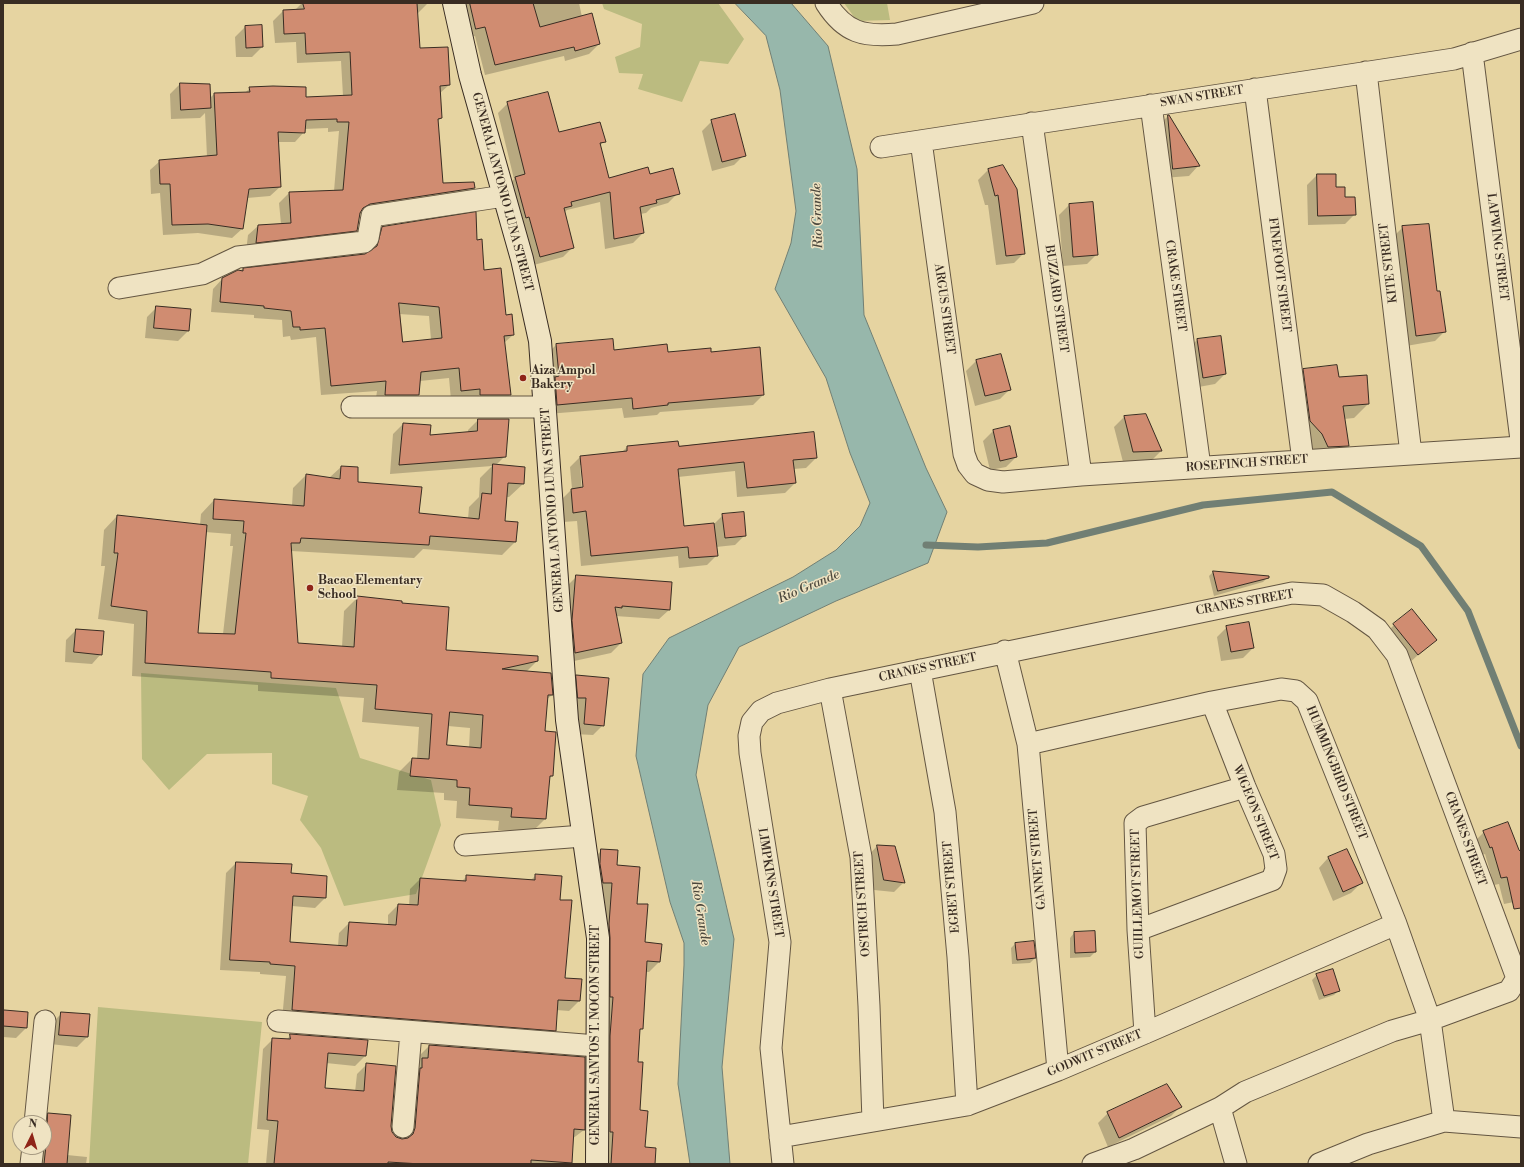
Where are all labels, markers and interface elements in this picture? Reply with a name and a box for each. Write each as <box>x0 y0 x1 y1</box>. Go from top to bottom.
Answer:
street label: SWAN STREET <box>1159 83 1245 111</box>
street label: GENERAL ANTONIO LUNA STREET <box>468 91 536 293</box>
water label: Rio Grande <box>809 183 827 249</box>
street label: LAPWING STREET <box>1483 192 1511 302</box>
street label: FINEFOOT STREET <box>1265 217 1293 333</box>
street label: KITE STREET <box>1377 222 1401 304</box>
street label: CRAKE STREET <box>1161 239 1189 333</box>
street label: BUZZARD STREET <box>1041 244 1071 354</box>
street label: ARGUS STREET <box>930 263 958 355</box>
place label: Aiza Ampol Bakery <box>531 364 596 392</box>
marker: Aiza Ampol Bakery <box>518 373 528 383</box>
street label: GENERAL ANTONIO LUNA STREET <box>539 407 567 613</box>
street label: ROSEFINCH STREET <box>1185 453 1309 475</box>
water label: Rio Grande <box>776 567 842 607</box>
place label: Bacao Elementary School <box>318 574 422 602</box>
marker: Bacao Elementary School <box>305 583 315 593</box>
street label: CRANES STREET <box>1195 587 1295 619</box>
street label: CRANES STREET <box>878 651 978 685</box>
street label: HUMMINGBIRD STREET <box>1302 704 1370 842</box>
street label: WIGEON STREET <box>1229 763 1281 863</box>
street label: CRANES STREET <box>1441 790 1489 888</box>
street label: GANNET STREET <box>1026 808 1050 910</box>
street label: LIMPKINS STREET <box>754 827 786 939</box>
street label: GUIILLEMOT STREET <box>1129 829 1147 959</box>
street label: EGRET STREET <box>941 840 963 934</box>
street label: OSTRICH STREET <box>852 850 874 958</box>
water label: Rio Grande <box>687 879 713 947</box>
street label: GENERAL SANTOS T. NOCON STREET <box>589 925 603 1145</box>
street label: GODWIT STREET <box>1045 1027 1145 1081</box>
north arrow <box>12 1115 52 1155</box>
text: N <box>28 1117 38 1131</box>

